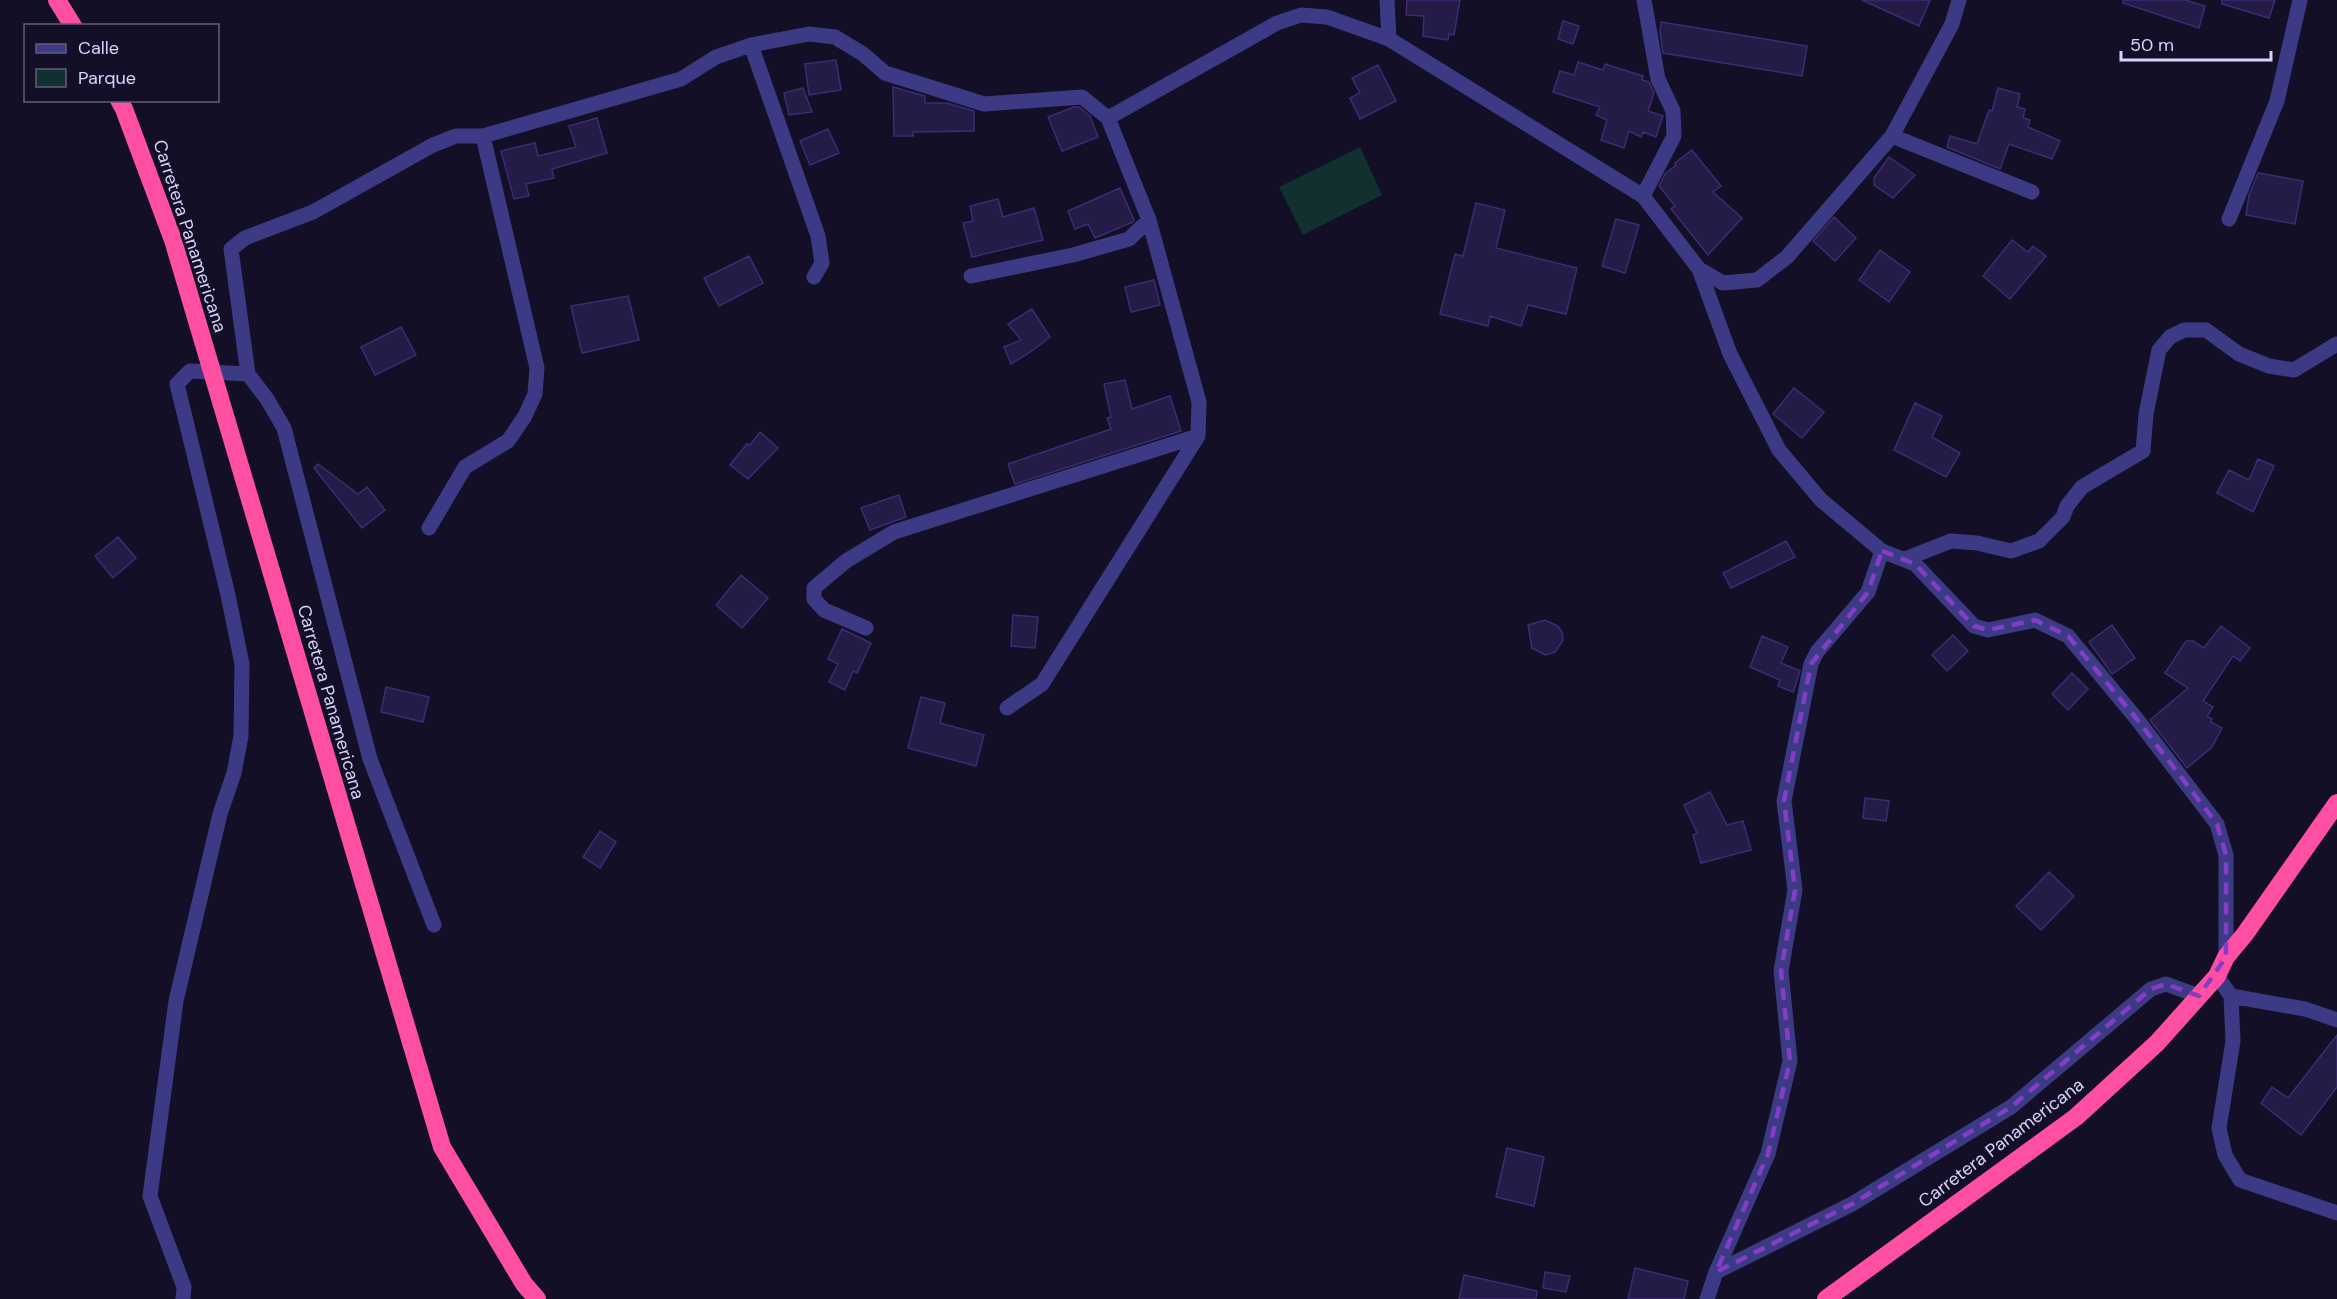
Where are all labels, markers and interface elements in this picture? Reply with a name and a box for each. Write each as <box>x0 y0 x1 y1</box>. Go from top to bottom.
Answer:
legend <box>24 24 219 102</box>
scale bar <box>2121 24 2271 62</box>
text: 50 m <box>2130 33 2174 57</box>
text: Calle <box>78 36 119 60</box>
text: Parque <box>78 66 136 90</box>
street label: Carretera Panamericana <box>147 137 233 335</box>
street label: Carretera Panamericana <box>292 602 370 802</box>
street label: Carretera Panamericana <box>1913 1073 2089 1213</box>

